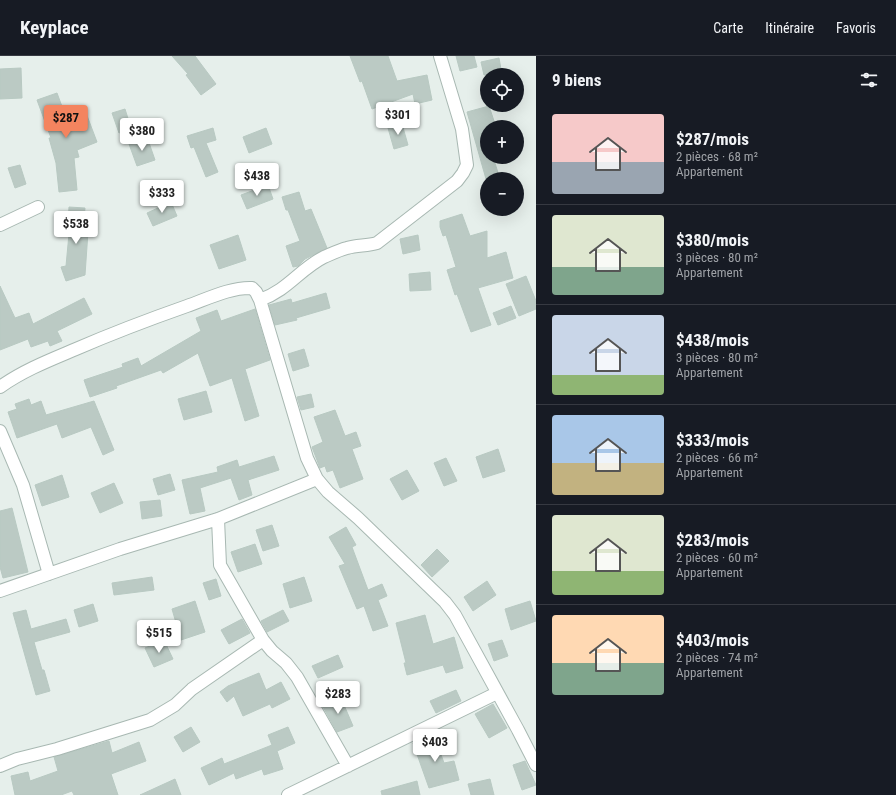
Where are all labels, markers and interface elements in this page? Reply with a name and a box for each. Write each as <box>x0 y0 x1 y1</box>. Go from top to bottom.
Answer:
text: Keyplace <box>20 16 89 39</box>
text: Carte <box>713 20 743 36</box>
text: Itinéraire <box>765 20 814 36</box>
text: Favoris <box>836 20 876 36</box>
map controls <box>480 68 524 216</box>
button: locate <box>480 68 524 112</box>
icon: filters <box>858 69 880 91</box>
text: 9 biens <box>552 70 601 90</box>
pin: $301 <box>374 102 422 136</box>
pin: $287 <box>42 105 90 139</box>
text: $301 <box>385 107 411 122</box>
text: $287 <box>53 110 79 125</box>
pin: $380 <box>118 118 166 152</box>
button: + <box>480 120 524 164</box>
text: $380 <box>129 123 155 138</box>
text: $287/mois <box>676 129 749 149</box>
icon: home <box>584 130 632 178</box>
text: 2 pièces · 68 m² <box>676 149 758 164</box>
pin: $438 <box>233 163 281 197</box>
text: Appartement <box>676 164 743 179</box>
text: $438 <box>244 168 270 183</box>
button: − <box>480 172 524 216</box>
pin: $333 <box>138 180 186 214</box>
text: $333 <box>149 185 175 200</box>
pin: $538 <box>52 211 100 245</box>
text: $538 <box>63 216 89 231</box>
text: $380/mois <box>676 230 749 250</box>
icon: home <box>584 231 632 279</box>
text: 3 pièces · 80 m² <box>676 250 758 265</box>
text: Appartement <box>676 265 743 280</box>
text: $438/mois <box>676 330 749 350</box>
icon: home <box>584 331 632 379</box>
text: 3 pièces · 80 m² <box>676 350 758 365</box>
text: Appartement <box>676 365 743 380</box>
text: $333/mois <box>676 430 749 450</box>
icon: home <box>584 431 632 479</box>
text: 2 pièces · 66 m² <box>676 450 758 465</box>
text: Appartement <box>676 465 743 480</box>
text: $283/mois <box>676 530 749 550</box>
icon: home <box>584 531 632 579</box>
text: 2 pièces · 60 m² <box>676 550 758 565</box>
text: Appartement <box>676 565 743 580</box>
pin: $515 <box>135 620 183 654</box>
text: $515 <box>146 625 172 640</box>
text: $403/mois <box>676 630 749 650</box>
icon: home <box>584 631 632 679</box>
text: 2 pièces · 74 m² <box>676 650 758 665</box>
text: Appartement <box>676 665 743 680</box>
pin: $283 <box>314 681 362 715</box>
text: $283 <box>325 686 351 701</box>
pin: $403 <box>411 729 459 763</box>
text: $403 <box>422 734 448 749</box>

